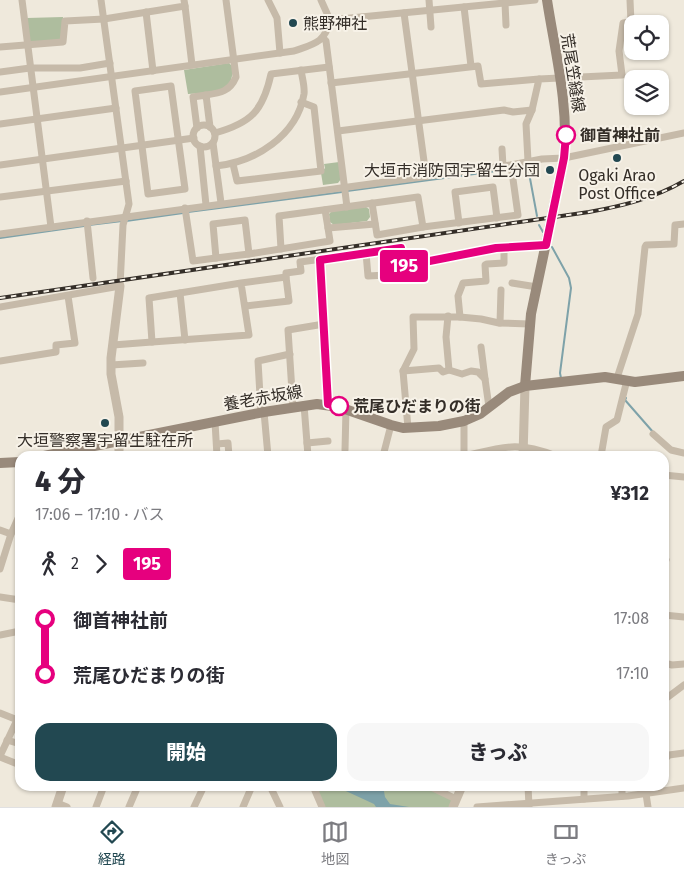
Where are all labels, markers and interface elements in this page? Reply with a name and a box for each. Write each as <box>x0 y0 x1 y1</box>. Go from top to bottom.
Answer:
place label: 熊野神社 <box>303 14 367 33</box>
map controls <box>624 15 669 115</box>
button: locate <box>624 15 669 60</box>
marker: 熊野神社 <box>287 17 299 29</box>
street label: 荒尾笠縫線 <box>557 32 589 114</box>
button: layers <box>624 70 669 115</box>
marker: 御首神社前 <box>556 125 576 145</box>
place label: 御首神社前 <box>580 126 660 145</box>
marker: Ogaki Arao Post Office <box>611 152 623 164</box>
place label: 大垣市消防団宇留生分団 <box>364 161 540 180</box>
marker: 大垣市消防団宇留生分団 <box>544 164 556 176</box>
place label: Ogaki Arao Post Office <box>578 166 656 203</box>
line badge: 195 <box>375 250 433 282</box>
text: 195 <box>390 255 418 277</box>
street label: 養老赤坂線 <box>222 382 304 414</box>
marker: 荒尾ひだまりの街 <box>329 396 349 416</box>
place label: 荒尾ひだまりの街 <box>353 397 481 416</box>
marker: 大垣警察署宇留生駐在所 <box>99 417 111 429</box>
place label: 大垣警察署宇留生駐在所 <box>17 431 193 450</box>
text: 4 分 <box>35 465 85 498</box>
text: ¥312 <box>610 482 649 505</box>
text: 17:06 – 17:10 · バス <box>35 505 165 524</box>
icon: walk <box>35 550 63 578</box>
icon: forward <box>87 550 115 578</box>
text: 195 <box>133 553 161 575</box>
text: 2 <box>71 554 79 573</box>
text: 御首神社前 <box>73 609 168 632</box>
text: 17:08 <box>613 609 649 628</box>
text: 荒尾ひだまりの街 <box>73 664 225 687</box>
text: 17:10 <box>616 664 649 683</box>
button: 開始 <box>35 723 337 781</box>
button: きっぷ <box>347 723 649 781</box>
tab: 経路 <box>98 818 126 868</box>
tab: 地図 <box>321 818 349 868</box>
tab: きっぷ <box>545 818 586 868</box>

